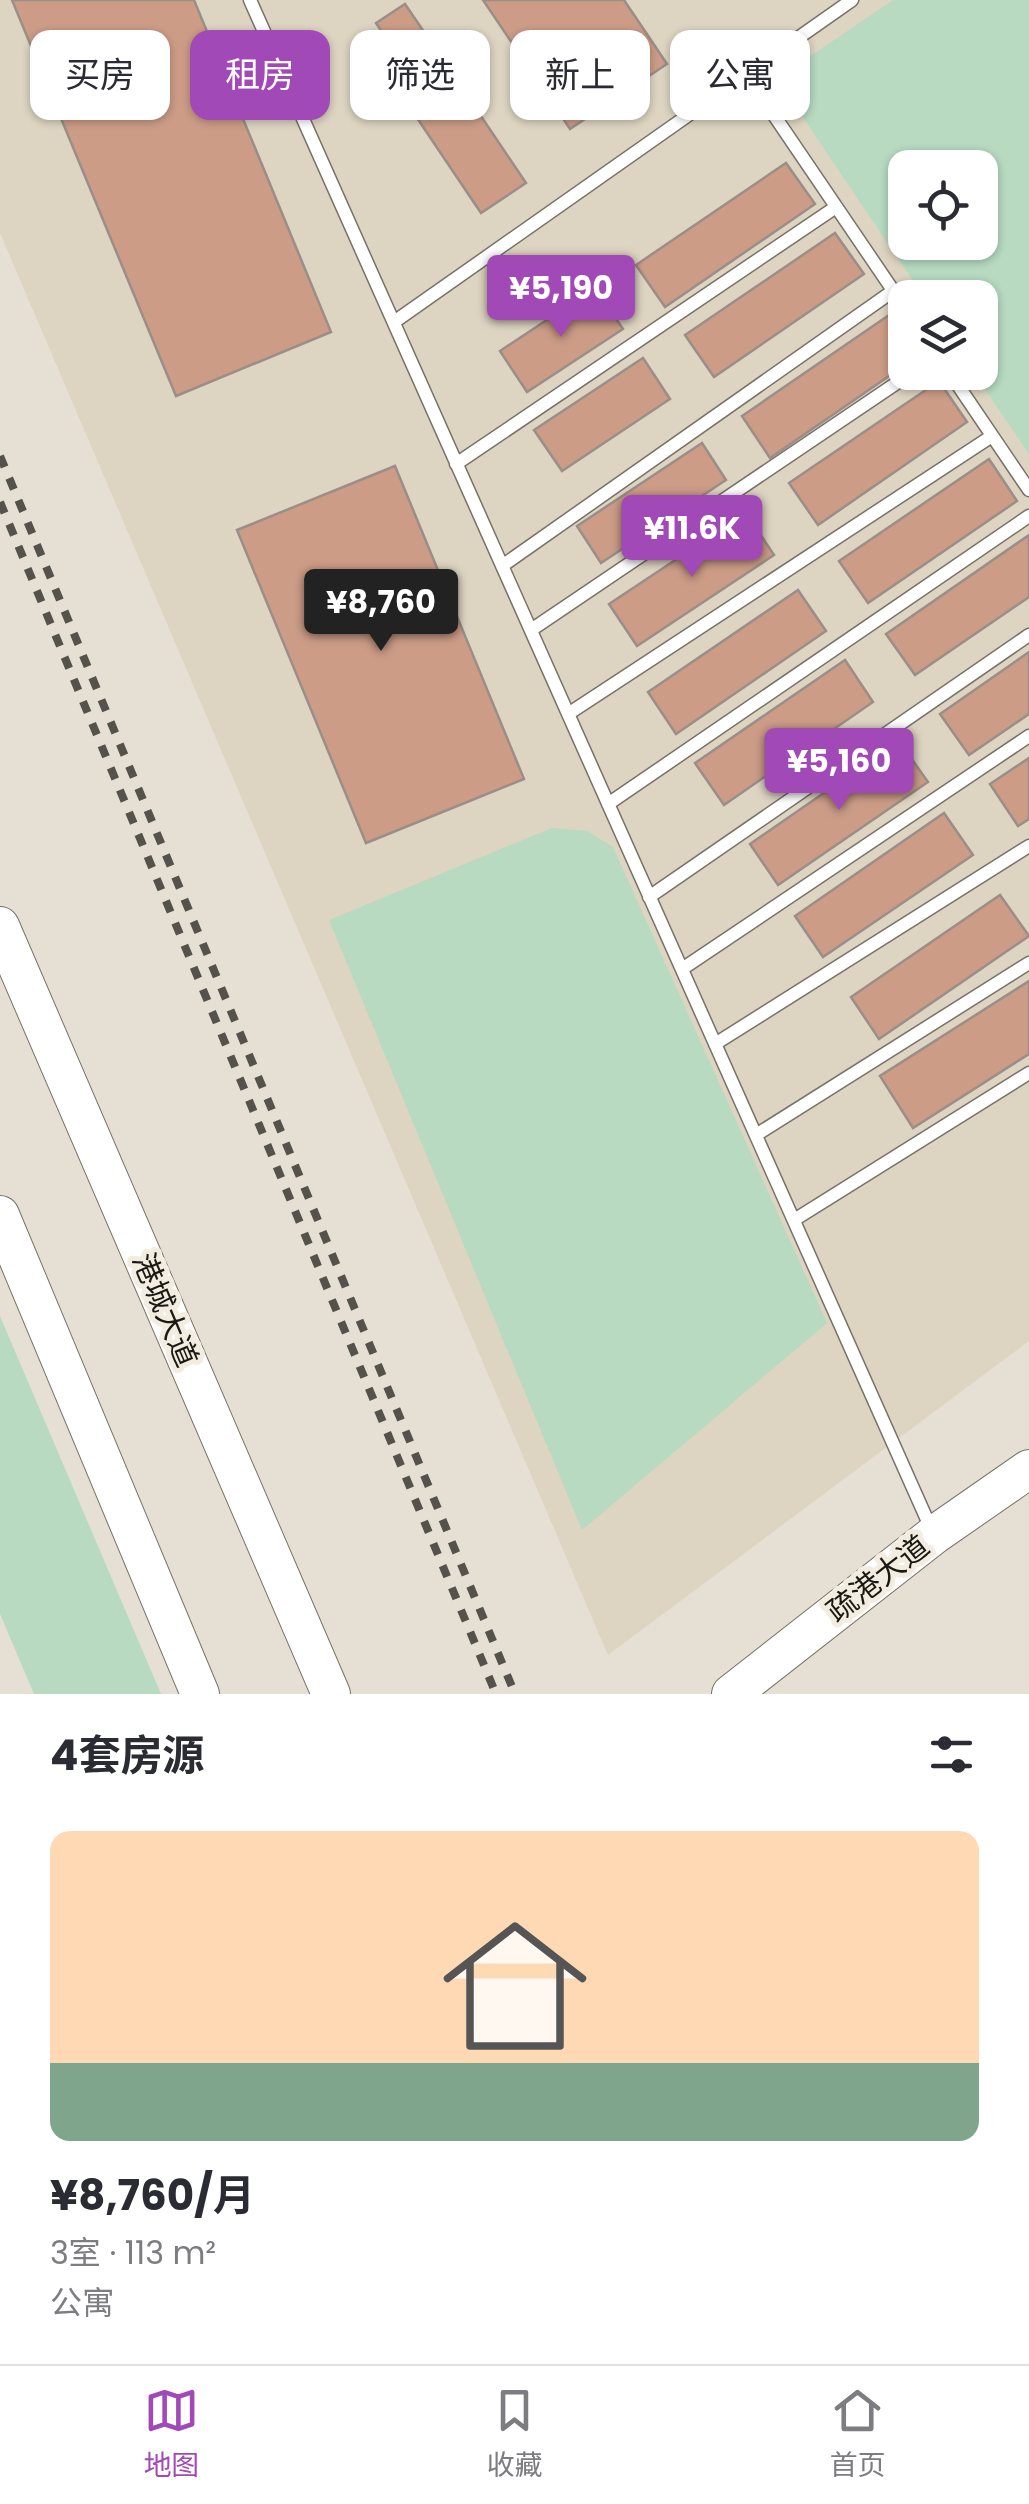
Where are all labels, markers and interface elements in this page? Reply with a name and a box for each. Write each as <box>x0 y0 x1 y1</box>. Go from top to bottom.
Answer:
chip: 买房 <box>30 30 170 120</box>
chip: 租房 <box>190 30 330 120</box>
chip: 筛选 <box>350 30 490 120</box>
chip: 新上 <box>510 30 650 120</box>
chip: 公寓 <box>670 30 810 120</box>
map controls <box>888 150 998 390</box>
button: locate <box>888 150 998 260</box>
pin: ¥5,190 <box>480 255 642 340</box>
text: ¥5,190 <box>509 265 613 310</box>
button: layers <box>888 280 998 390</box>
pin: ¥11.6K <box>611 495 773 580</box>
text: ¥11.6K <box>643 505 741 550</box>
pin: ¥8,760 <box>300 569 462 654</box>
text: ¥8,760 <box>326 579 436 624</box>
pin: ¥5,160 <box>758 728 920 813</box>
text: ¥5,160 <box>787 738 891 783</box>
street label: 港城大道 <box>122 1246 209 1373</box>
street label: 疏港大道 <box>817 1525 938 1632</box>
text: 4套房源 <box>50 1726 204 1785</box>
icon: filters <box>924 1727 979 1782</box>
icon: home <box>425 1896 605 2076</box>
text: ¥8,760/月 <box>50 2166 255 2225</box>
text: 3室 · 113 m² <box>50 2230 216 2275</box>
text: 公寓 <box>50 2280 114 2325</box>
tab: 地图 <box>143 2383 200 2487</box>
tab: 收藏 <box>486 2383 543 2487</box>
tab: 首页 <box>829 2383 886 2487</box>

